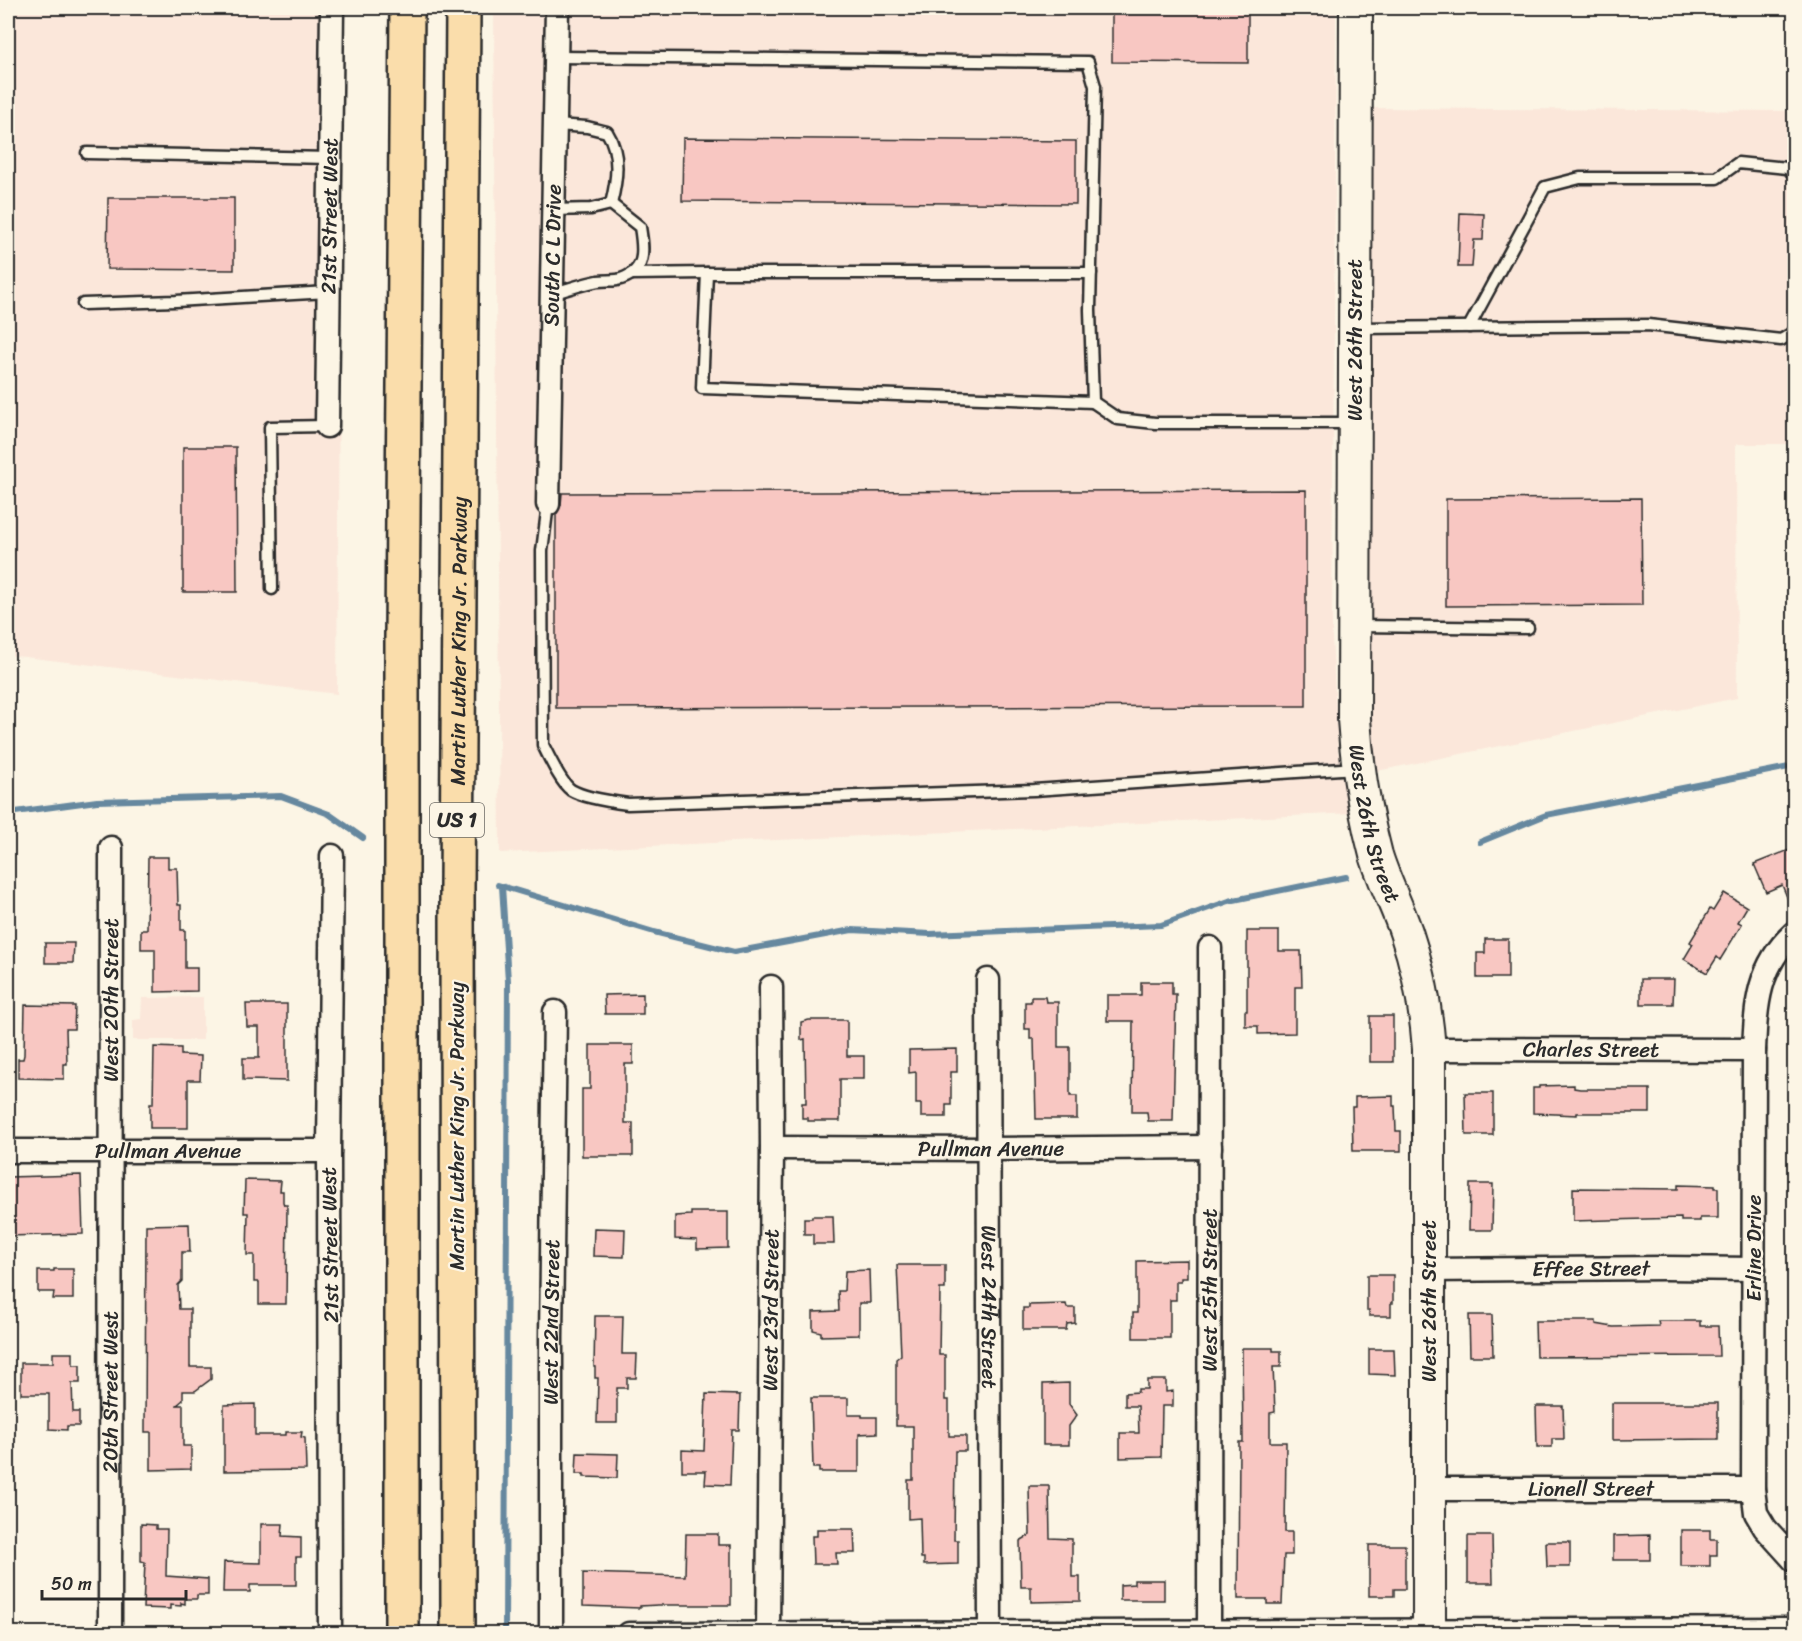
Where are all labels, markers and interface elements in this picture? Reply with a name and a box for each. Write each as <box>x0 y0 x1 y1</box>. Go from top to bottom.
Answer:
street label: 21st Street West <box>310 138 349 294</box>
street label: South C L Drive <box>532 183 573 326</box>
street label: West 26th Street <box>1336 259 1374 421</box>
street label: Martin Luther King Jr. Parkway <box>439 496 479 786</box>
street label: West 26th Street <box>1337 743 1412 909</box>
road number: US 1 <box>430 803 484 837</box>
street label: West 20th Street <box>92 918 130 1082</box>
street label: Martin Luther King Jr. Parkway <box>438 982 476 1270</box>
street label: Charles Street <box>1523 1030 1659 1069</box>
street label: Pullman Avenue <box>918 1129 1065 1168</box>
street label: Pullman Avenue <box>95 1132 242 1170</box>
street label: 21st Street West <box>310 1167 350 1323</box>
street label: Erline Drive <box>1735 1194 1773 1302</box>
street label: West 25th Street <box>1190 1208 1229 1372</box>
street label: West 26th Street <box>1410 1220 1448 1382</box>
street label: West 24th Street <box>970 1225 1008 1389</box>
street label: West 23rd Street <box>751 1229 790 1391</box>
street label: West 22nd Street <box>532 1239 571 1405</box>
street label: Effee Street <box>1532 1249 1652 1288</box>
street label: 20th Street West <box>91 1311 129 1473</box>
street label: Lionell Street <box>1528 1470 1656 1508</box>
scale bar <box>42 1563 186 1601</box>
text: 50 m <box>51 1568 92 1600</box>

